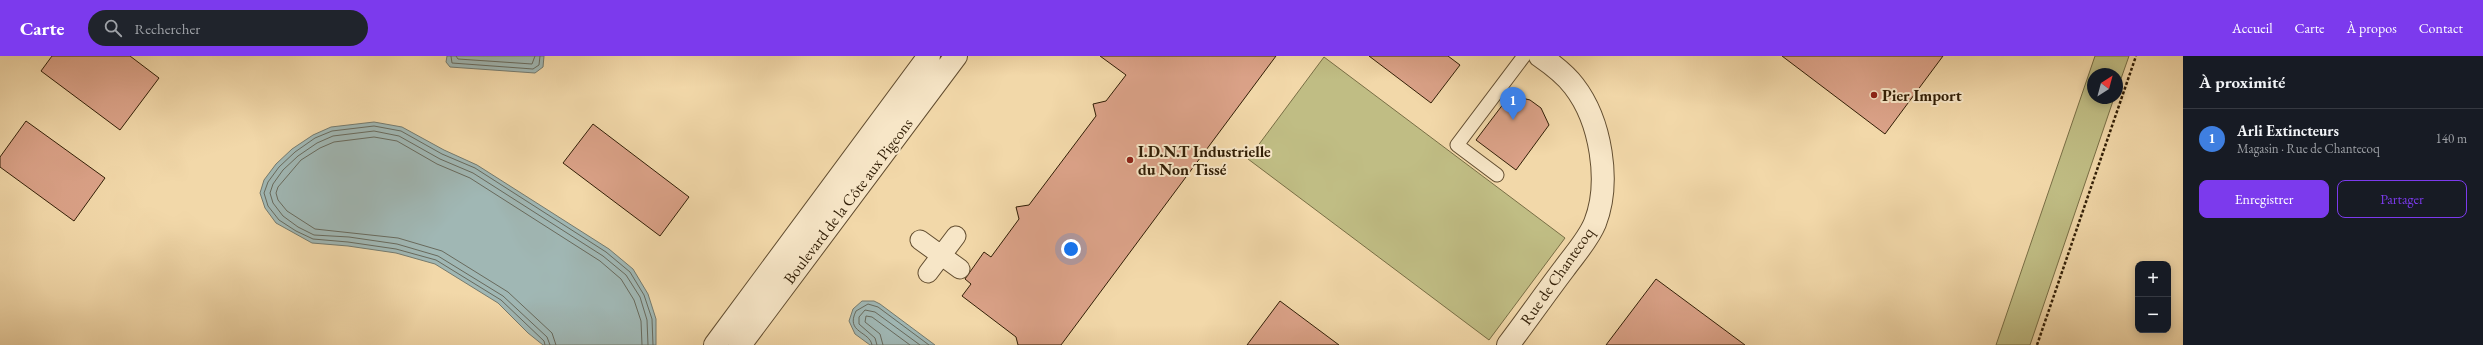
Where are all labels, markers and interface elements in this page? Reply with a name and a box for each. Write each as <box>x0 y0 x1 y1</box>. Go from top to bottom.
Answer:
search box <box>88 10 368 46</box>
text: Carte <box>20 16 64 41</box>
icon: search <box>102 17 124 39</box>
text: Rechercher <box>134 19 200 38</box>
text: Accueil <box>2232 19 2273 37</box>
text: Carte <box>2295 19 2325 37</box>
text: À propos <box>2347 19 2397 37</box>
text: Contact <box>2419 19 2463 37</box>
north arrow <box>2087 68 2123 104</box>
text: À proximité <box>2199 71 2285 93</box>
place label: Pier Import <box>1882 85 1962 106</box>
pin: 1 <box>1500 87 1526 120</box>
marker: Pier Import <box>1869 90 1879 100</box>
street label: Boulevard de la Côte aux Pigeons <box>779 114 917 288</box>
text: Arli Extincteurs <box>2237 121 2339 140</box>
text: 1 <box>2209 130 2215 147</box>
text: 140 m <box>2436 130 2467 147</box>
text: Magasin · Rue de Chantecoq <box>2237 140 2380 157</box>
place label: I.D.N.T Industrielle du Non Tissé <box>1138 141 1271 180</box>
marker: I.D.N.T Industrielle du Non Tissé <box>1125 155 1135 165</box>
button: Enregistrer <box>2199 180 2329 218</box>
button: Partager <box>2337 180 2467 218</box>
street label: Rue de Chantecoq <box>1515 222 1599 329</box>
your location <box>1061 239 1081 259</box>
map controls <box>2135 261 2171 333</box>
button: + <box>2135 261 2171 297</box>
button: − <box>2135 297 2171 333</box>

